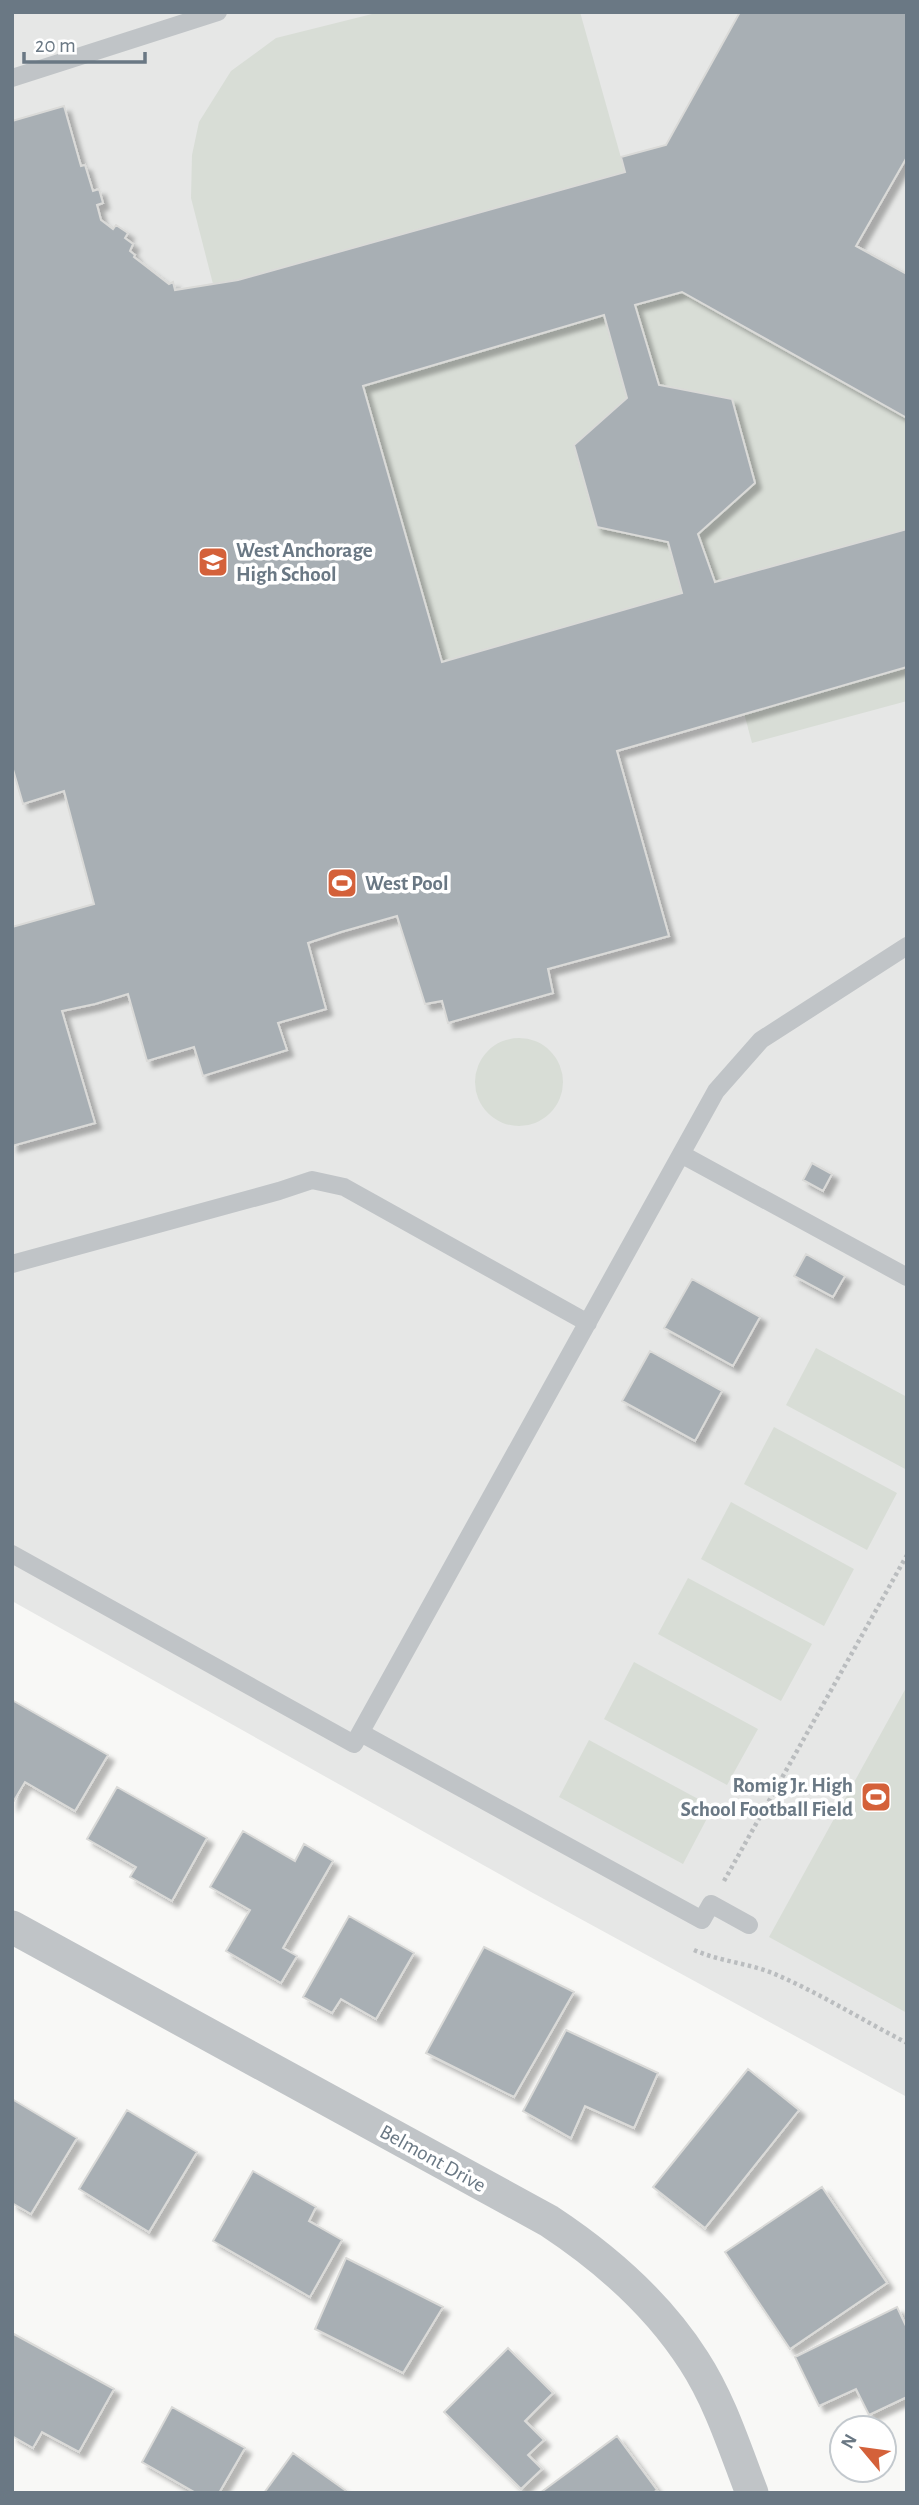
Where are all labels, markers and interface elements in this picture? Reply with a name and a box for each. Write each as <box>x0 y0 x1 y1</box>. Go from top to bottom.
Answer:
scale bar <box>24 21 145 65</box>
text: 20 m <box>35 35 76 56</box>
place label: West Anchorage High School <box>236 540 373 585</box>
school or university icon: West Anchorage High School <box>196 545 230 579</box>
sports icon: West Pool <box>325 866 359 900</box>
place label: West Pool <box>365 873 448 894</box>
place label: Romig Jr. High School Football Field <box>681 1775 853 1820</box>
sports icon: Romig Jr. High School Football Field <box>859 1780 893 1814</box>
street label: Belmont Drive <box>376 2121 489 2196</box>
north arrow <box>828 2414 898 2484</box>
text: N <box>838 2431 861 2452</box>

